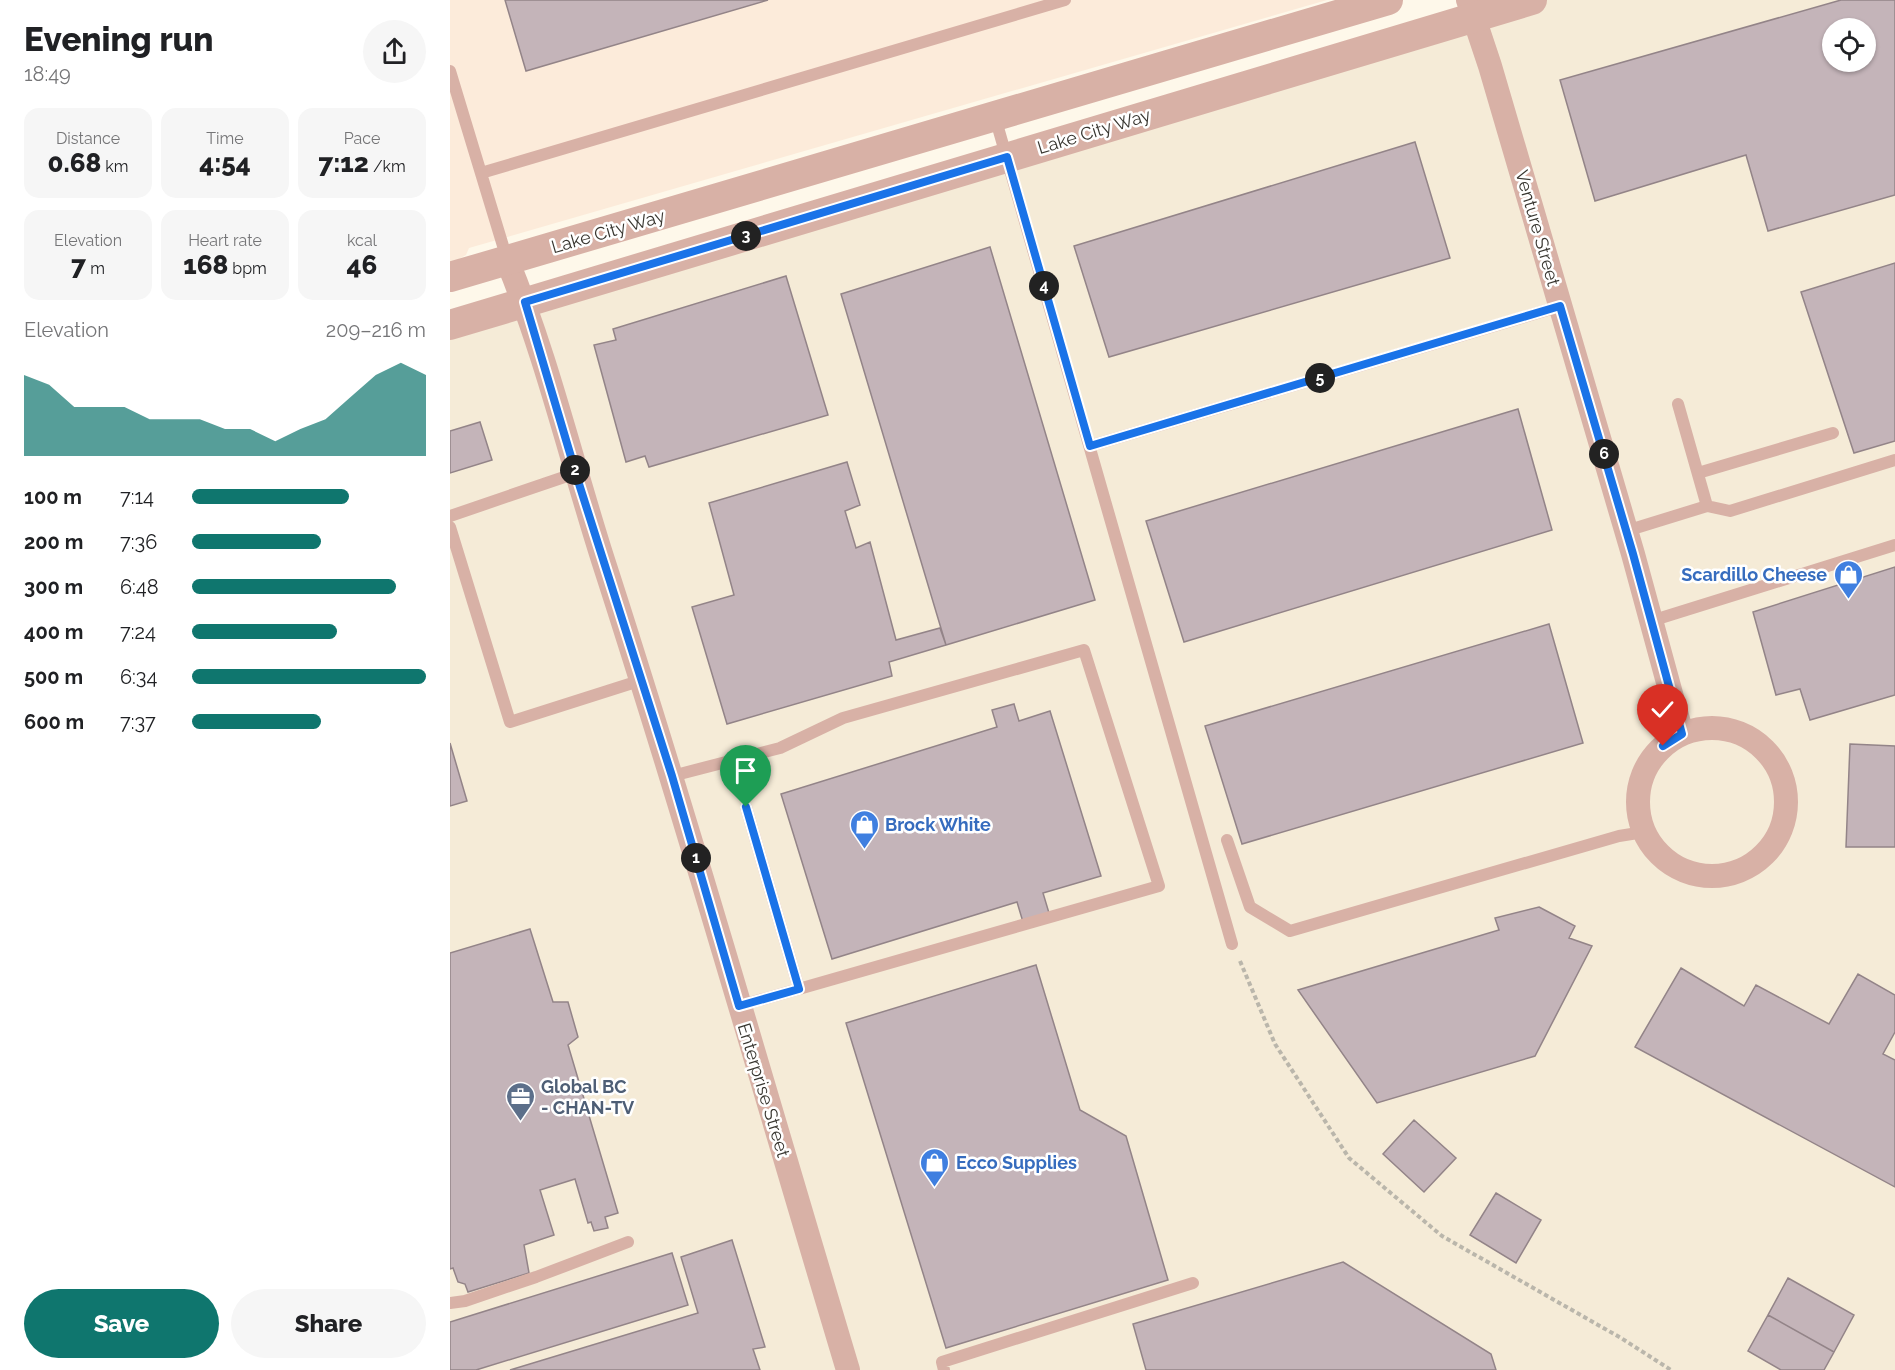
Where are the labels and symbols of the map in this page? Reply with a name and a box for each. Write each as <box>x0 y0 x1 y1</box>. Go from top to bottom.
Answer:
street label: Lake City Way <box>1035 104 1153 158</box>
street label: Venture Street <box>1511 168 1565 288</box>
street label: Lake City Way <box>549 205 667 257</box>
pin: 3 <box>731 221 761 251</box>
pin: 4 <box>1029 271 1059 301</box>
pin: 5 <box>1305 363 1335 393</box>
pin: 6 <box>1589 439 1619 469</box>
pin: 2 <box>560 455 590 485</box>
shop icon: Scardillo Cheese <box>1832 558 1864 600</box>
place label: Scardillo Cheese <box>1681 564 1827 585</box>
pin <box>1637 684 1688 746</box>
pin <box>720 745 771 807</box>
shop icon: Brock White <box>848 808 880 850</box>
place label: Brock White <box>885 814 991 835</box>
pin: 1 <box>681 843 711 873</box>
street label: Enterprise Street <box>734 1020 794 1160</box>
place label: Global BC - CHAN-TV <box>541 1076 635 1118</box>
office icon: Global BC - CHAN-TV <box>504 1080 536 1122</box>
shop icon: Ecco Supplies <box>919 1146 951 1188</box>
place label: Ecco Supplies <box>956 1152 1077 1173</box>

